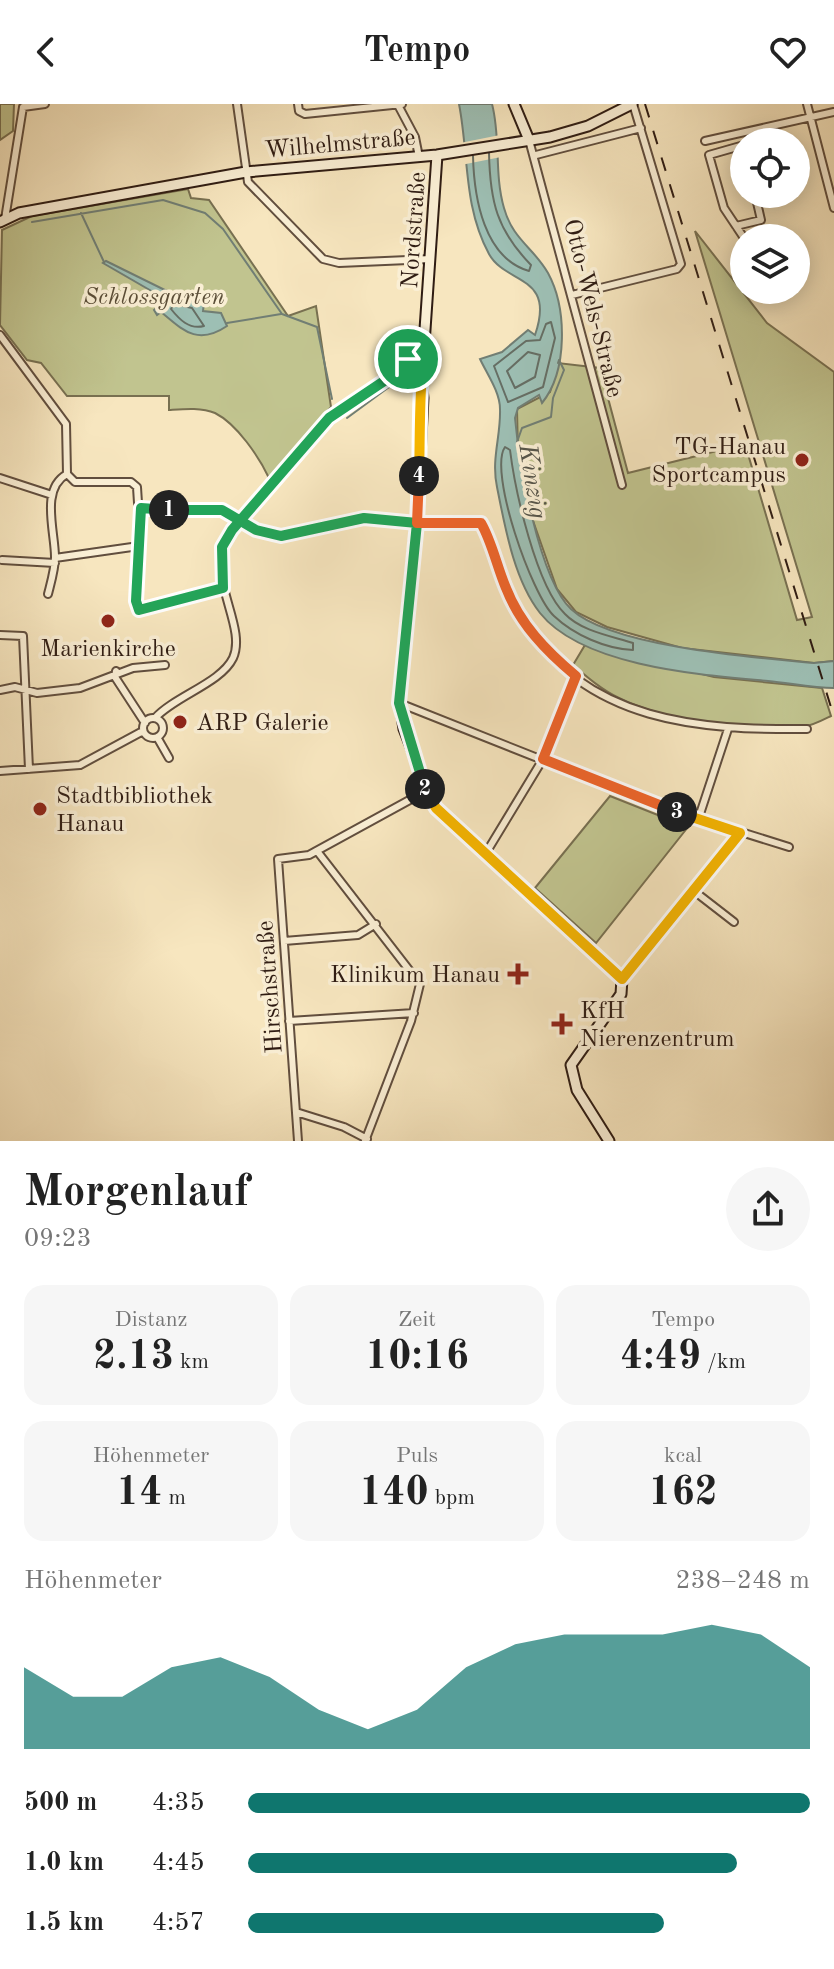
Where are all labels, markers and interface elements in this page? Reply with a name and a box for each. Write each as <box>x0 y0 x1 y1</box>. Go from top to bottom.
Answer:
icon: back <box>24 30 68 74</box>
icon: heart <box>766 30 810 74</box>
text: Tempo <box>364 34 471 70</box>
street label: Wilhelmstraße <box>264 126 417 164</box>
map controls <box>730 128 810 304</box>
button: locate <box>730 128 810 208</box>
street label: Nordstraße <box>399 171 431 289</box>
street label: Otto-Wels-Straße <box>558 217 626 400</box>
button: layers <box>730 224 810 304</box>
park label: Schlossgarten <box>83 286 225 310</box>
pin <box>374 325 442 393</box>
icon: arrive <box>386 337 430 381</box>
place label: TG-Hanau Sportcampus <box>652 436 786 488</box>
water label: Kinzig <box>513 441 551 521</box>
marker: TG-Hanau Sportcampus <box>793 451 811 469</box>
pin: 4 <box>399 456 439 496</box>
text: 4 <box>413 465 425 487</box>
pin: 1 <box>149 490 189 530</box>
text: 1 <box>163 499 175 521</box>
marker: Marienkirche <box>99 612 117 630</box>
place label: Marienkirche <box>40 638 176 662</box>
place label: ARP Galerie <box>196 712 329 736</box>
marker: ARP Galerie <box>171 713 189 731</box>
pin: 2 <box>405 769 445 809</box>
text: 2 <box>419 778 431 800</box>
place label: Stadtbibliothek Hanau <box>56 785 213 837</box>
pin: 3 <box>657 792 697 832</box>
marker: Stadtbibliothek Hanau <box>31 800 49 818</box>
text: 3 <box>671 801 683 823</box>
street label: Hirschstraße <box>254 920 288 1054</box>
marker: Klinikum Hanau <box>507 963 529 985</box>
place label: Klinikum Hanau <box>330 964 500 988</box>
place label: KfH Nierenzentrum <box>580 1000 735 1052</box>
marker: KfH Nierenzentrum <box>551 1013 573 1035</box>
button: share <box>726 1167 810 1251</box>
text: Morgenlauf <box>24 1171 250 1215</box>
text: 09:23 <box>24 1226 92 1252</box>
text: Distanz <box>115 1309 187 1331</box>
text: Zeit <box>398 1309 436 1331</box>
text: Tempo <box>651 1309 715 1331</box>
text: 2.13 <box>93 1338 174 1378</box>
text: 10:16 <box>365 1338 469 1378</box>
text: 4:49 <box>620 1338 701 1378</box>
text: km <box>174 1351 209 1373</box>
text: /km <box>701 1351 746 1373</box>
text: Höhenmeter <box>93 1445 209 1467</box>
text: Puls <box>396 1445 438 1467</box>
text: kcal <box>664 1445 702 1467</box>
text: 14 <box>116 1474 162 1514</box>
text: 140 <box>359 1474 429 1514</box>
text: 162 <box>648 1474 718 1514</box>
text: m <box>162 1487 186 1509</box>
text: bpm <box>429 1487 475 1509</box>
text: Höhenmeter <box>24 1568 162 1594</box>
text: 238–248 m <box>675 1568 810 1594</box>
text: 500 m <box>24 1790 97 1816</box>
text: 4:35 <box>152 1790 205 1816</box>
text: 1.0 km <box>24 1850 104 1876</box>
text: 4:45 <box>152 1850 205 1876</box>
text: 1.5 km <box>24 1910 104 1936</box>
text: 4:57 <box>152 1910 205 1936</box>

